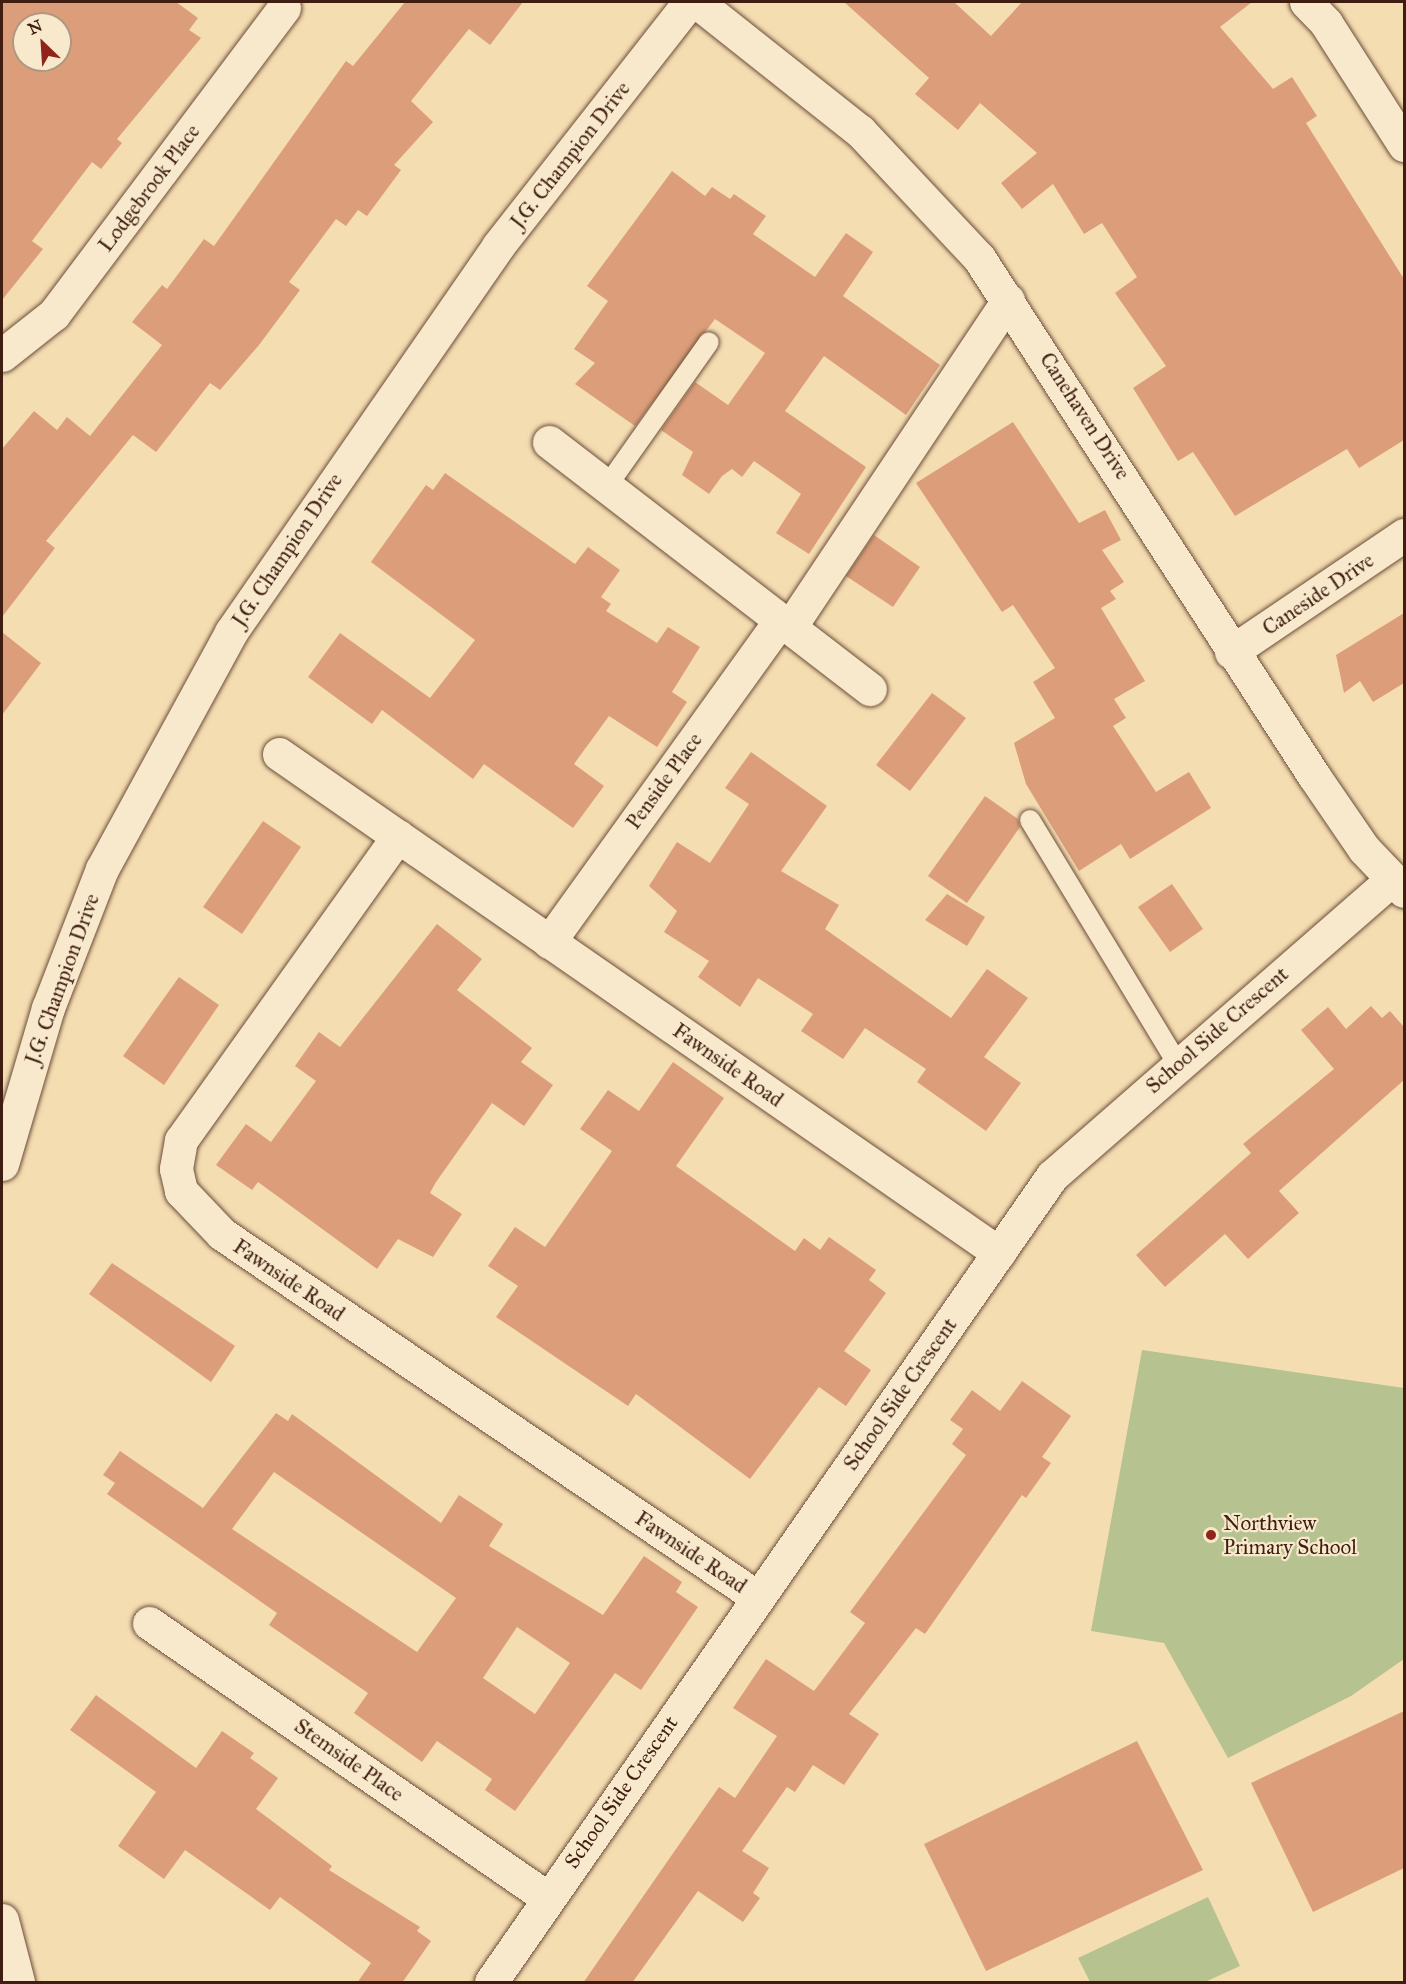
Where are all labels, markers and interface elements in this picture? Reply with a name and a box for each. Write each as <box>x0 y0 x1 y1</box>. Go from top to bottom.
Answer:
north arrow <box>12 12 72 72</box>
text: N <box>25 16 45 39</box>
street label: J.G. Champion Drive <box>505 76 635 234</box>
street label: Lodgebrook Place <box>93 119 205 257</box>
street label: Canehaven Drive <box>1035 348 1135 484</box>
street label: J.G. Champion Drive <box>226 468 348 632</box>
street label: Caneside Drive <box>1257 547 1379 641</box>
street label: Penside Place <box>621 728 707 834</box>
street label: J.G. Champion Drive <box>19 890 105 1068</box>
street label: School Side Crescent <box>1141 961 1293 1099</box>
street label: Fawnside Road <box>668 1018 788 1112</box>
street label: Fawnside Road <box>228 1233 350 1327</box>
street label: School Side Crescent <box>838 1313 962 1475</box>
street label: Fawnside Road <box>630 1505 752 1599</box>
place label: Northview Primary School <box>1223 1510 1357 1560</box>
marker: Northview Primary School <box>1204 1528 1218 1542</box>
street label: School Side Crescent <box>559 1711 683 1873</box>
street label: Stemside Place <box>290 1713 408 1807</box>

